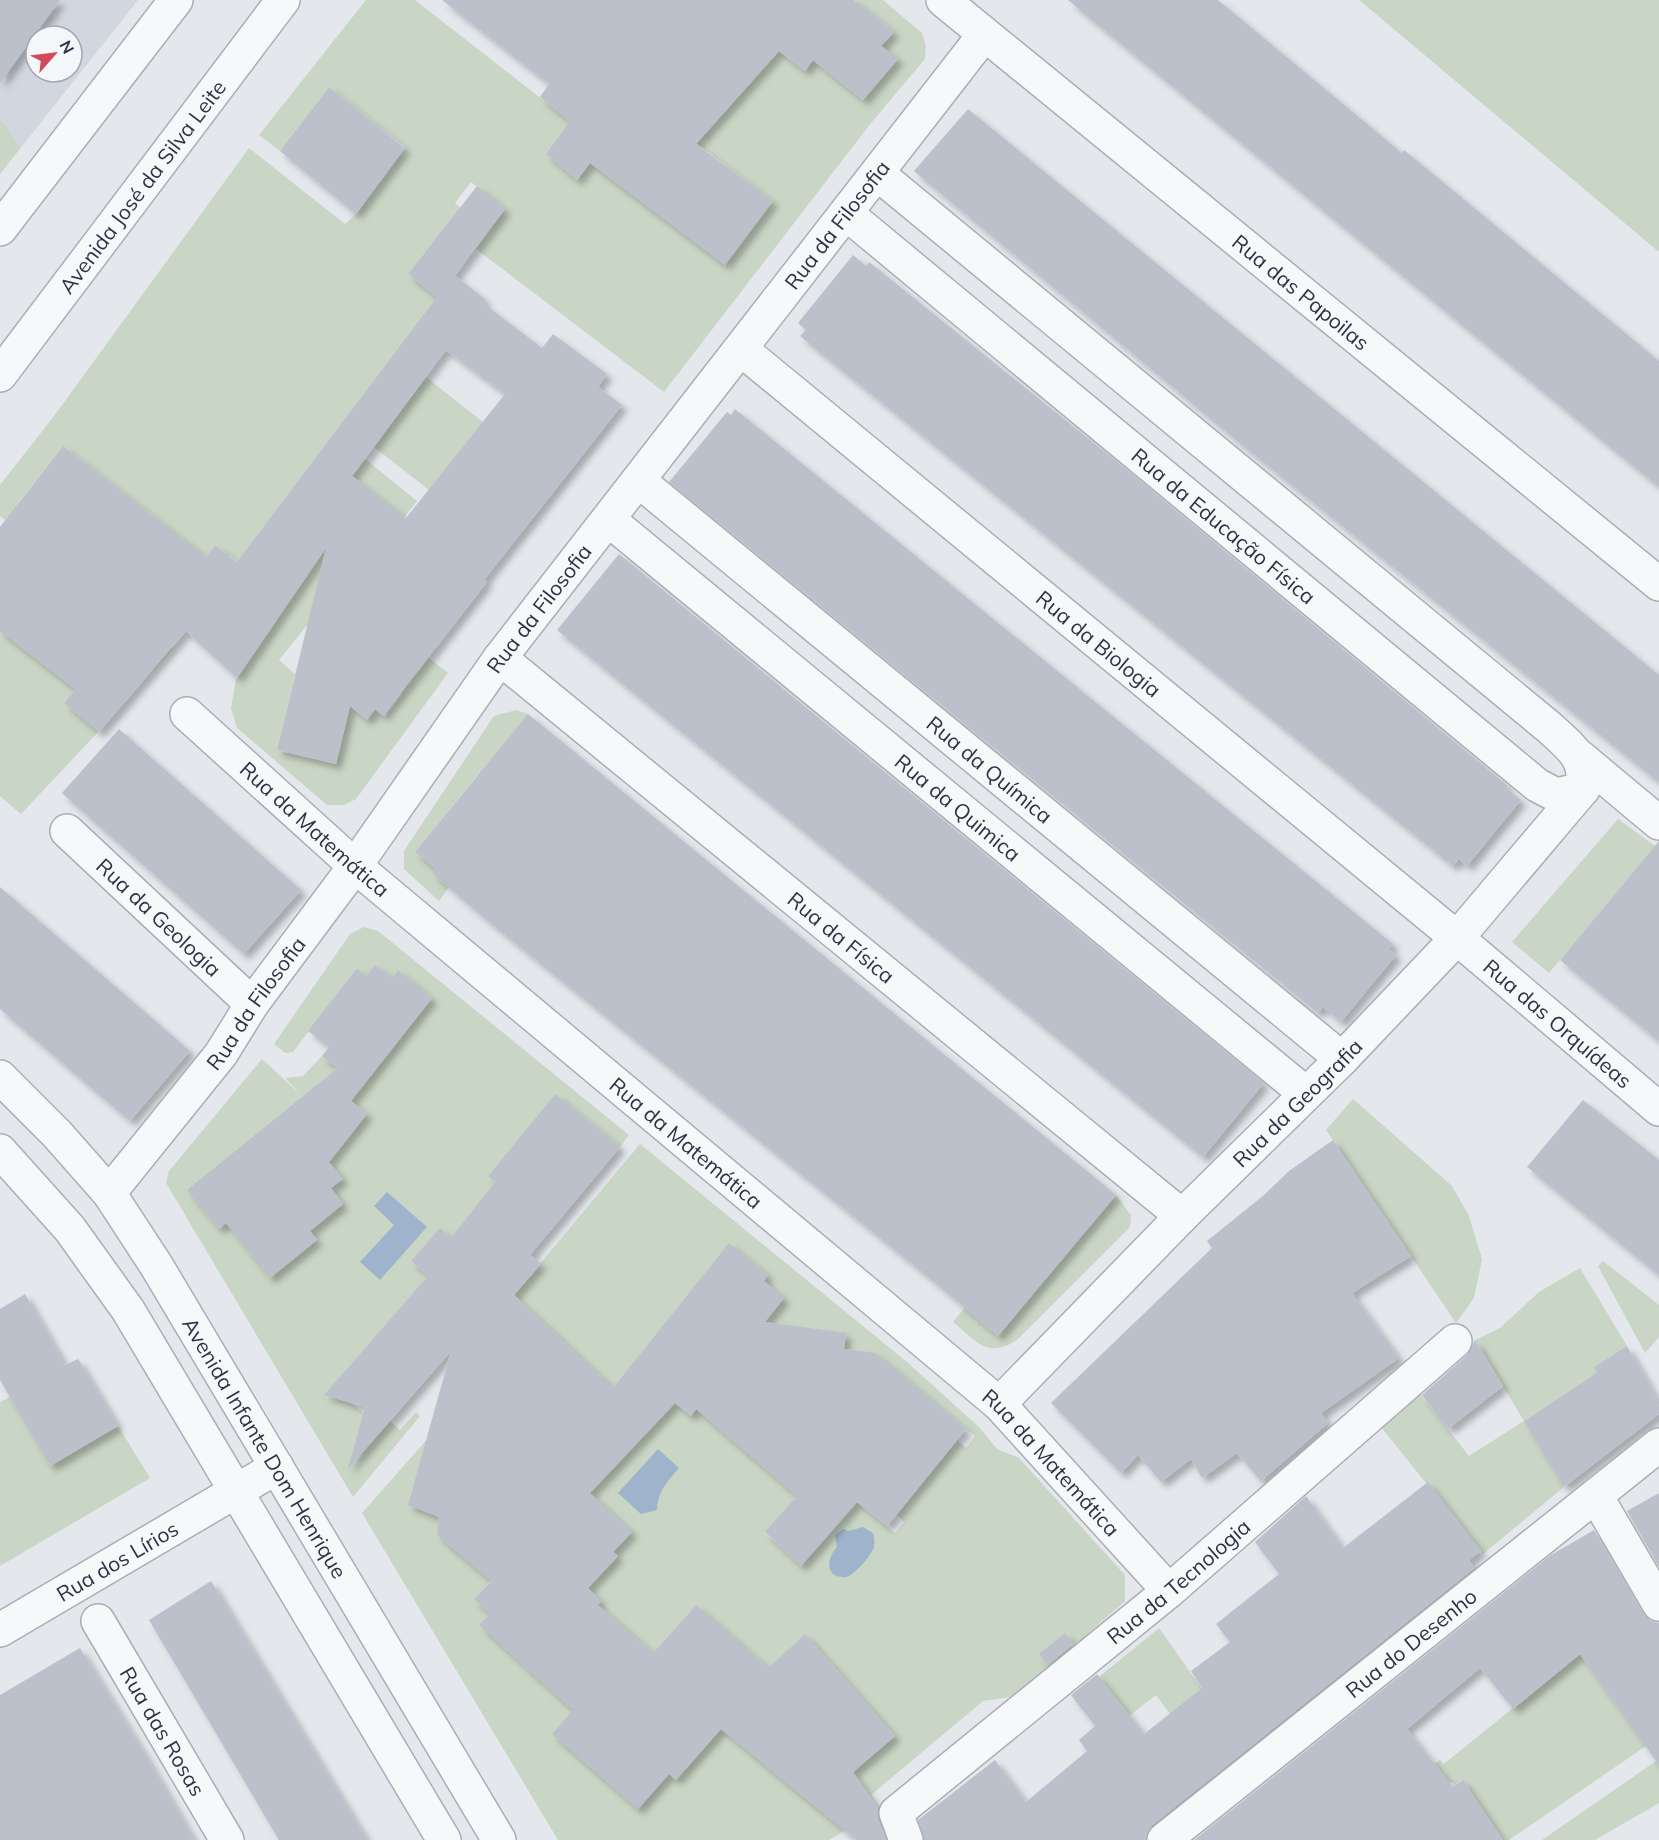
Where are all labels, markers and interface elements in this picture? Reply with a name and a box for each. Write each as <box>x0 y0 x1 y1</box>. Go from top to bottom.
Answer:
north arrow <box>24 24 84 84</box>
text: N <box>56 37 79 57</box>
street label: Avenida José da Silva Leite <box>53 75 231 299</box>
street label: Rua da Filosofia <box>779 155 895 294</box>
street label: Rua das Papoilas <box>1227 228 1375 356</box>
street label: Rua da Educação Física <box>1126 442 1321 609</box>
street label: Rua da Filosofia <box>481 539 597 678</box>
street label: Rua da Biologia <box>1031 584 1167 702</box>
street label: Rua da Química <box>921 710 1058 829</box>
street label: Rua da Quimica <box>890 748 1026 867</box>
street label: Rua da Matemática <box>235 756 395 902</box>
street label: Rua da Geologia <box>91 852 227 982</box>
street label: Rua da Física <box>783 886 900 989</box>
street label: Rua da Filosofia <box>200 931 311 1075</box>
street label: Rua das Orquídeas <box>1478 953 1637 1093</box>
street label: Rua da Geografia <box>1227 1033 1368 1172</box>
street label: Rua da Matemática <box>604 1071 768 1214</box>
street label: Avenida Infante Dom Henrique <box>177 1312 353 1583</box>
street label: Rua da Matemática <box>977 1383 1126 1541</box>
street label: Rua da Tecnologia <box>1101 1513 1255 1649</box>
street label: Rua dos Lírios <box>52 1515 183 1607</box>
street label: Rua do Desenho <box>1340 1583 1482 1703</box>
street label: Rua das Rosas <box>115 1662 211 1801</box>

